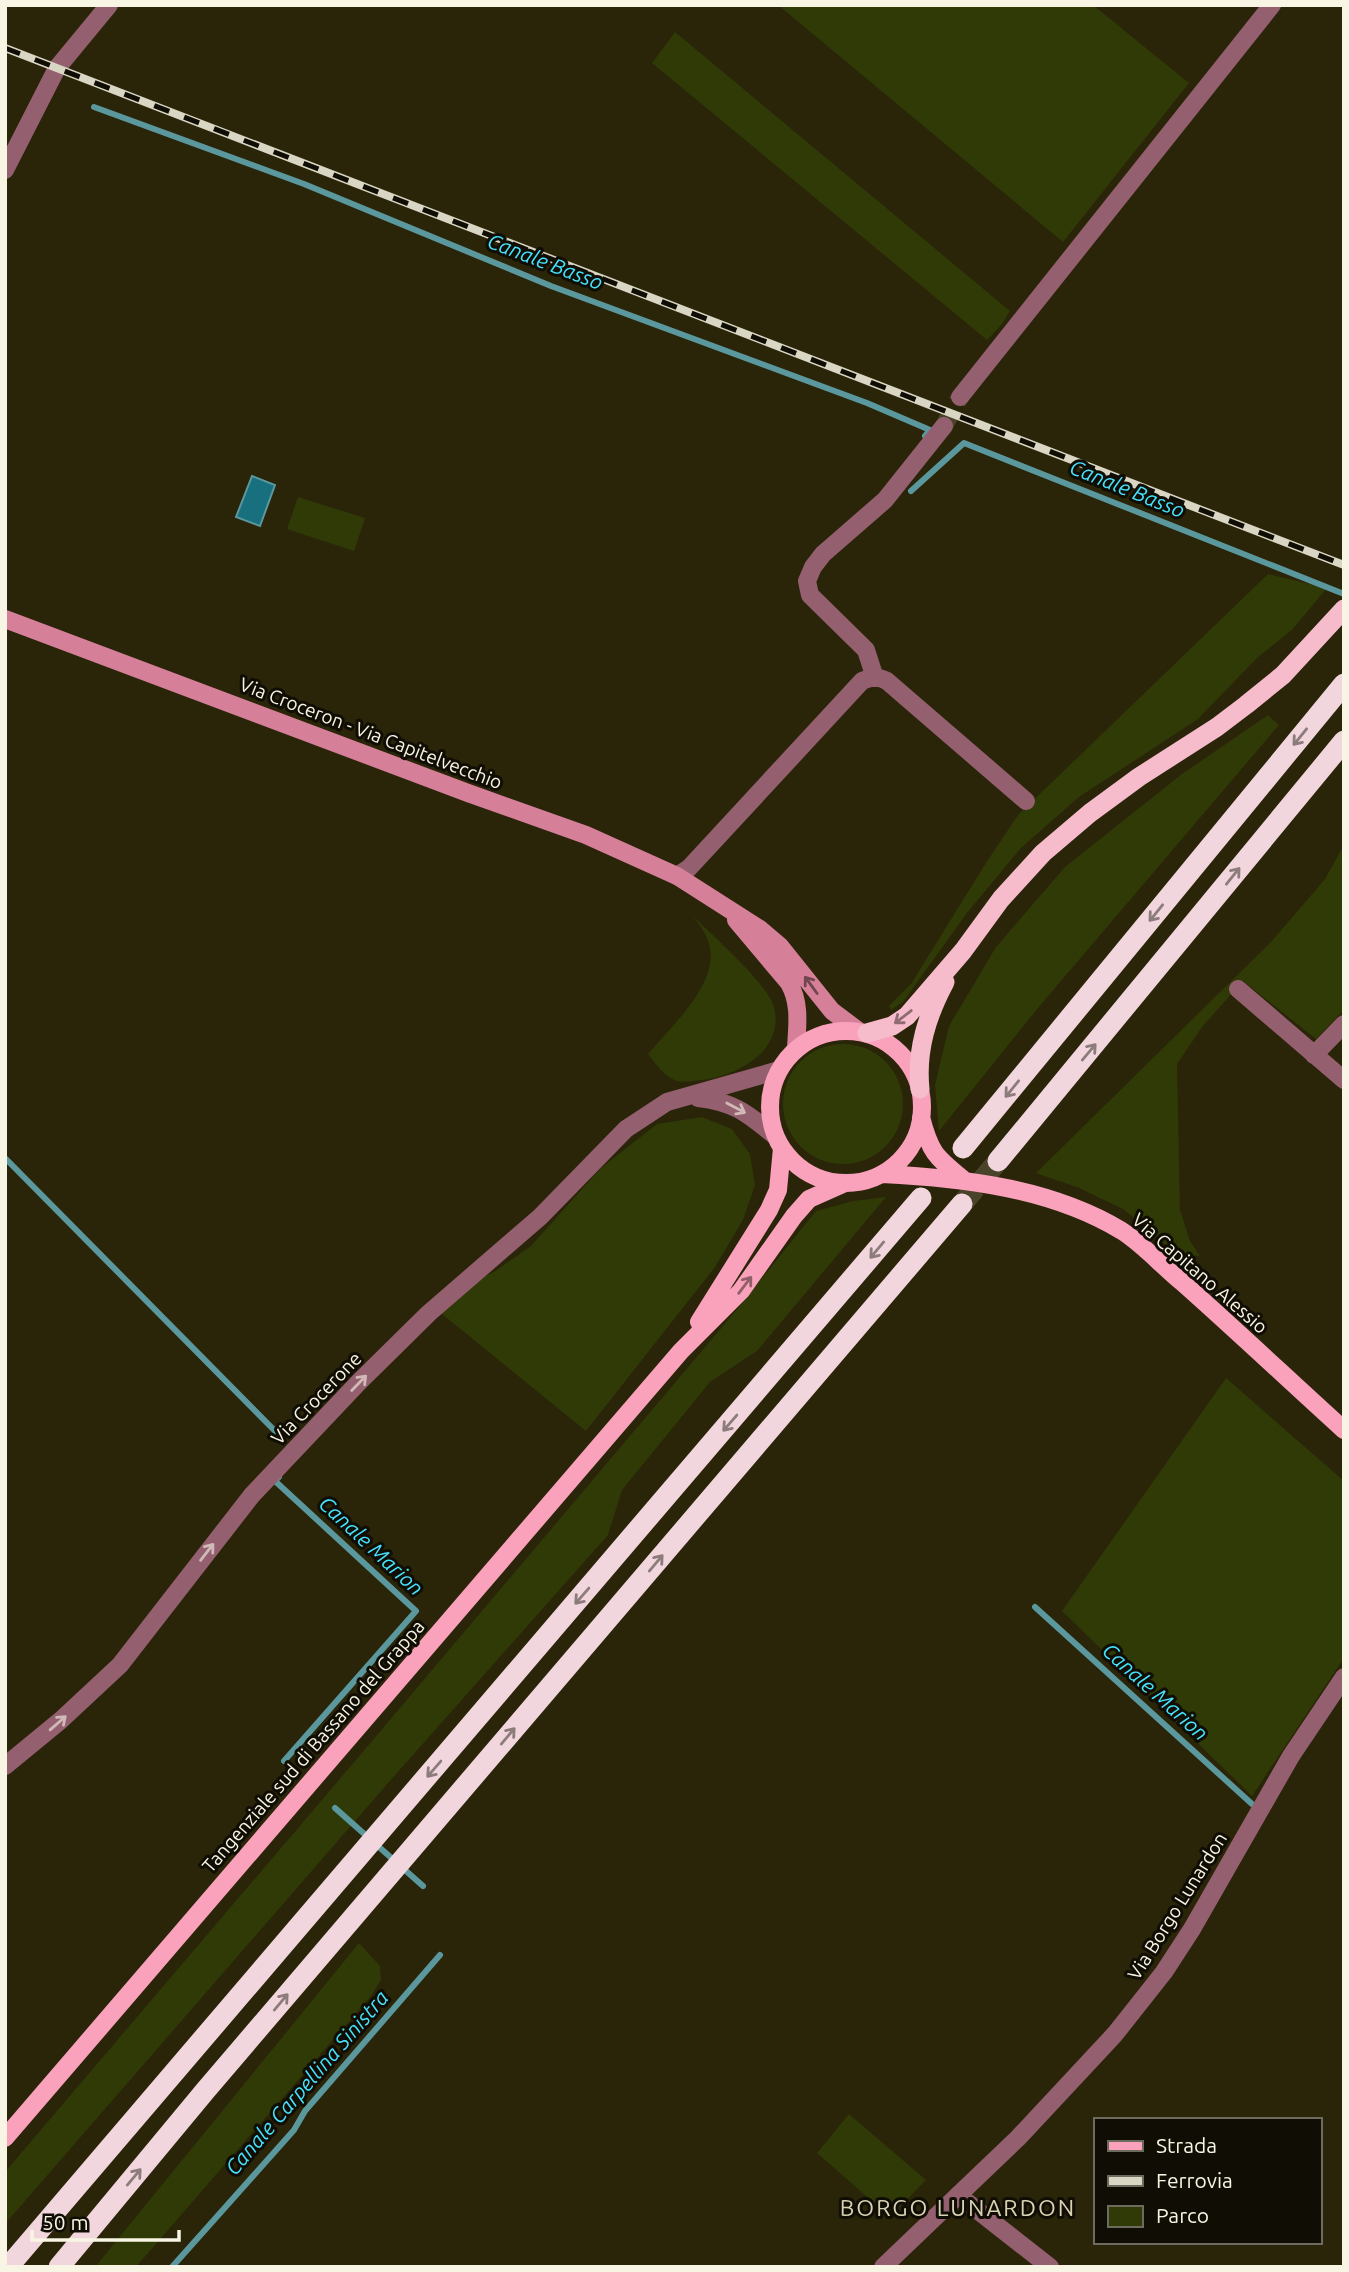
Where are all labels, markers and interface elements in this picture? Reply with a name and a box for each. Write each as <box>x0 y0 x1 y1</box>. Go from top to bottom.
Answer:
water label: Canale Basso <box>484 228 606 294</box>
water label: Canale Basso <box>1067 454 1188 522</box>
street label: Via Croceron - Via Capitelvecchio <box>237 673 505 793</box>
one-way arrow <box>1293 728 1308 746</box>
one-way arrow <box>1226 868 1241 886</box>
one-way arrow <box>1148 903 1164 921</box>
one-way arrow <box>804 977 819 995</box>
one-way arrow <box>895 1010 913 1025</box>
one-way arrow <box>1081 1043 1097 1061</box>
one-way arrow <box>1004 1079 1019 1097</box>
one-way arrow <box>725 1102 746 1115</box>
street label: Via Capitano Alessio <box>1128 1208 1272 1338</box>
one-way arrow <box>869 1240 885 1258</box>
one-way arrow <box>738 1276 753 1294</box>
street label: Via Crocerone <box>266 1347 366 1449</box>
one-way arrow <box>350 1375 367 1392</box>
one-way arrow <box>722 1414 738 1432</box>
water label: Canale Marion <box>315 1491 429 1600</box>
one-way arrow <box>200 1543 215 1562</box>
one-way arrow <box>648 1554 664 1572</box>
one-way arrow <box>574 1586 590 1604</box>
street label: Tangenziale sud di Bassano del Grappa <box>197 1615 429 1877</box>
water label: Canale Marion <box>1098 1638 1213 1745</box>
one-way arrow <box>48 1715 66 1731</box>
one-way arrow <box>500 1728 516 1746</box>
one-way arrow <box>426 1759 442 1777</box>
street label: Via Borgo Lunardon <box>1123 1828 1231 1984</box>
water label: Canale Carpellina Sinistra <box>220 1985 393 2179</box>
one-way arrow <box>273 1994 289 2012</box>
legend <box>1094 2118 1321 2244</box>
text: Strada <box>1156 2133 1217 2157</box>
one-way arrow <box>126 2168 142 2186</box>
text: Ferrovia <box>1156 2168 1233 2192</box>
district label: BORGO LUNARDON <box>840 2195 1076 2220</box>
scale bar <box>32 2198 178 2242</box>
text: Parco <box>1156 2203 1209 2227</box>
text: 50 m <box>42 2210 89 2234</box>

